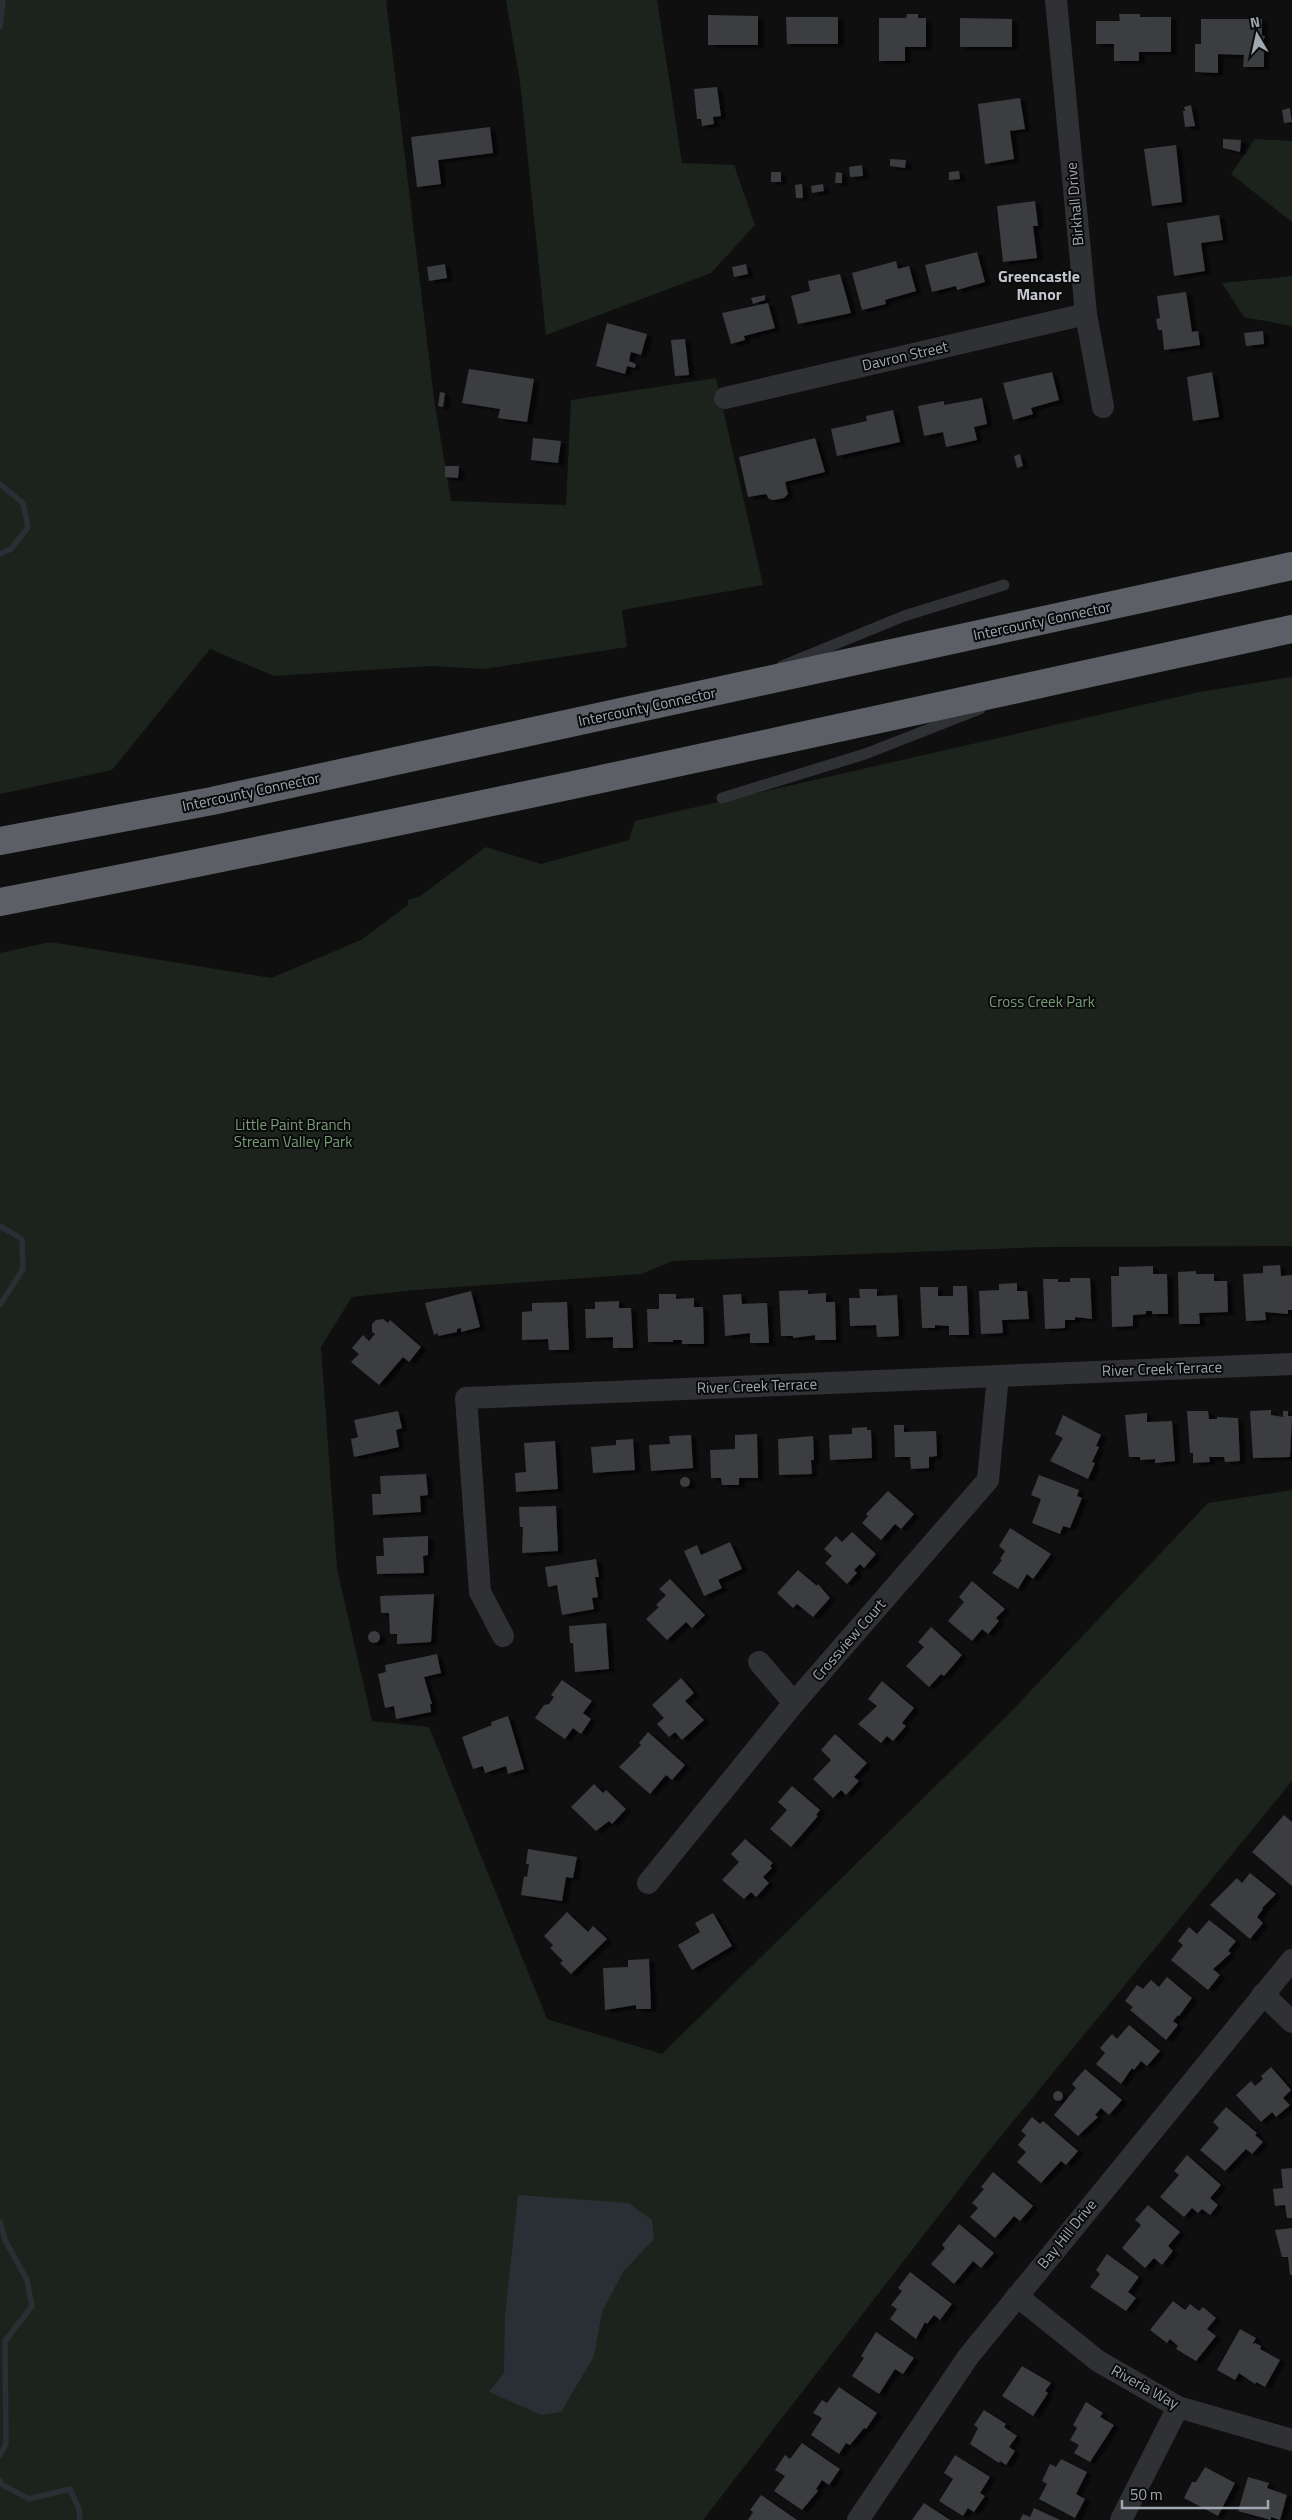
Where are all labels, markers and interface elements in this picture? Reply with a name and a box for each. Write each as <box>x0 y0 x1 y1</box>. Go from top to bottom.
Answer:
north arrow <box>1232 10 1282 60</box>
text: N <box>1248 11 1261 33</box>
street label: Birkhall Drive <box>1059 161 1090 247</box>
district label: Greencastle Manor <box>998 264 1080 306</box>
street label: Davron Street <box>860 334 951 377</box>
street label: Intercounty Connector <box>971 595 1113 646</box>
street label: Intercounty Connector <box>576 681 718 732</box>
street label: Intercounty Connector <box>180 766 322 817</box>
park label: Cross Creek Park <box>989 990 1095 1013</box>
park label: Little Paint Branch Stream Valley Park <box>234 1113 352 1153</box>
street label: River Creek Terrace <box>1101 1355 1223 1382</box>
street label: River Creek Terrace <box>696 1372 818 1399</box>
street label: Crossview Court <box>806 1593 891 1686</box>
street label: Bay Hill Drive <box>1031 2194 1102 2273</box>
street label: Riveria Way <box>1107 2359 1183 2415</box>
scale bar <box>1122 2478 1268 2510</box>
text: 50 m <box>1130 2483 1163 2506</box>

